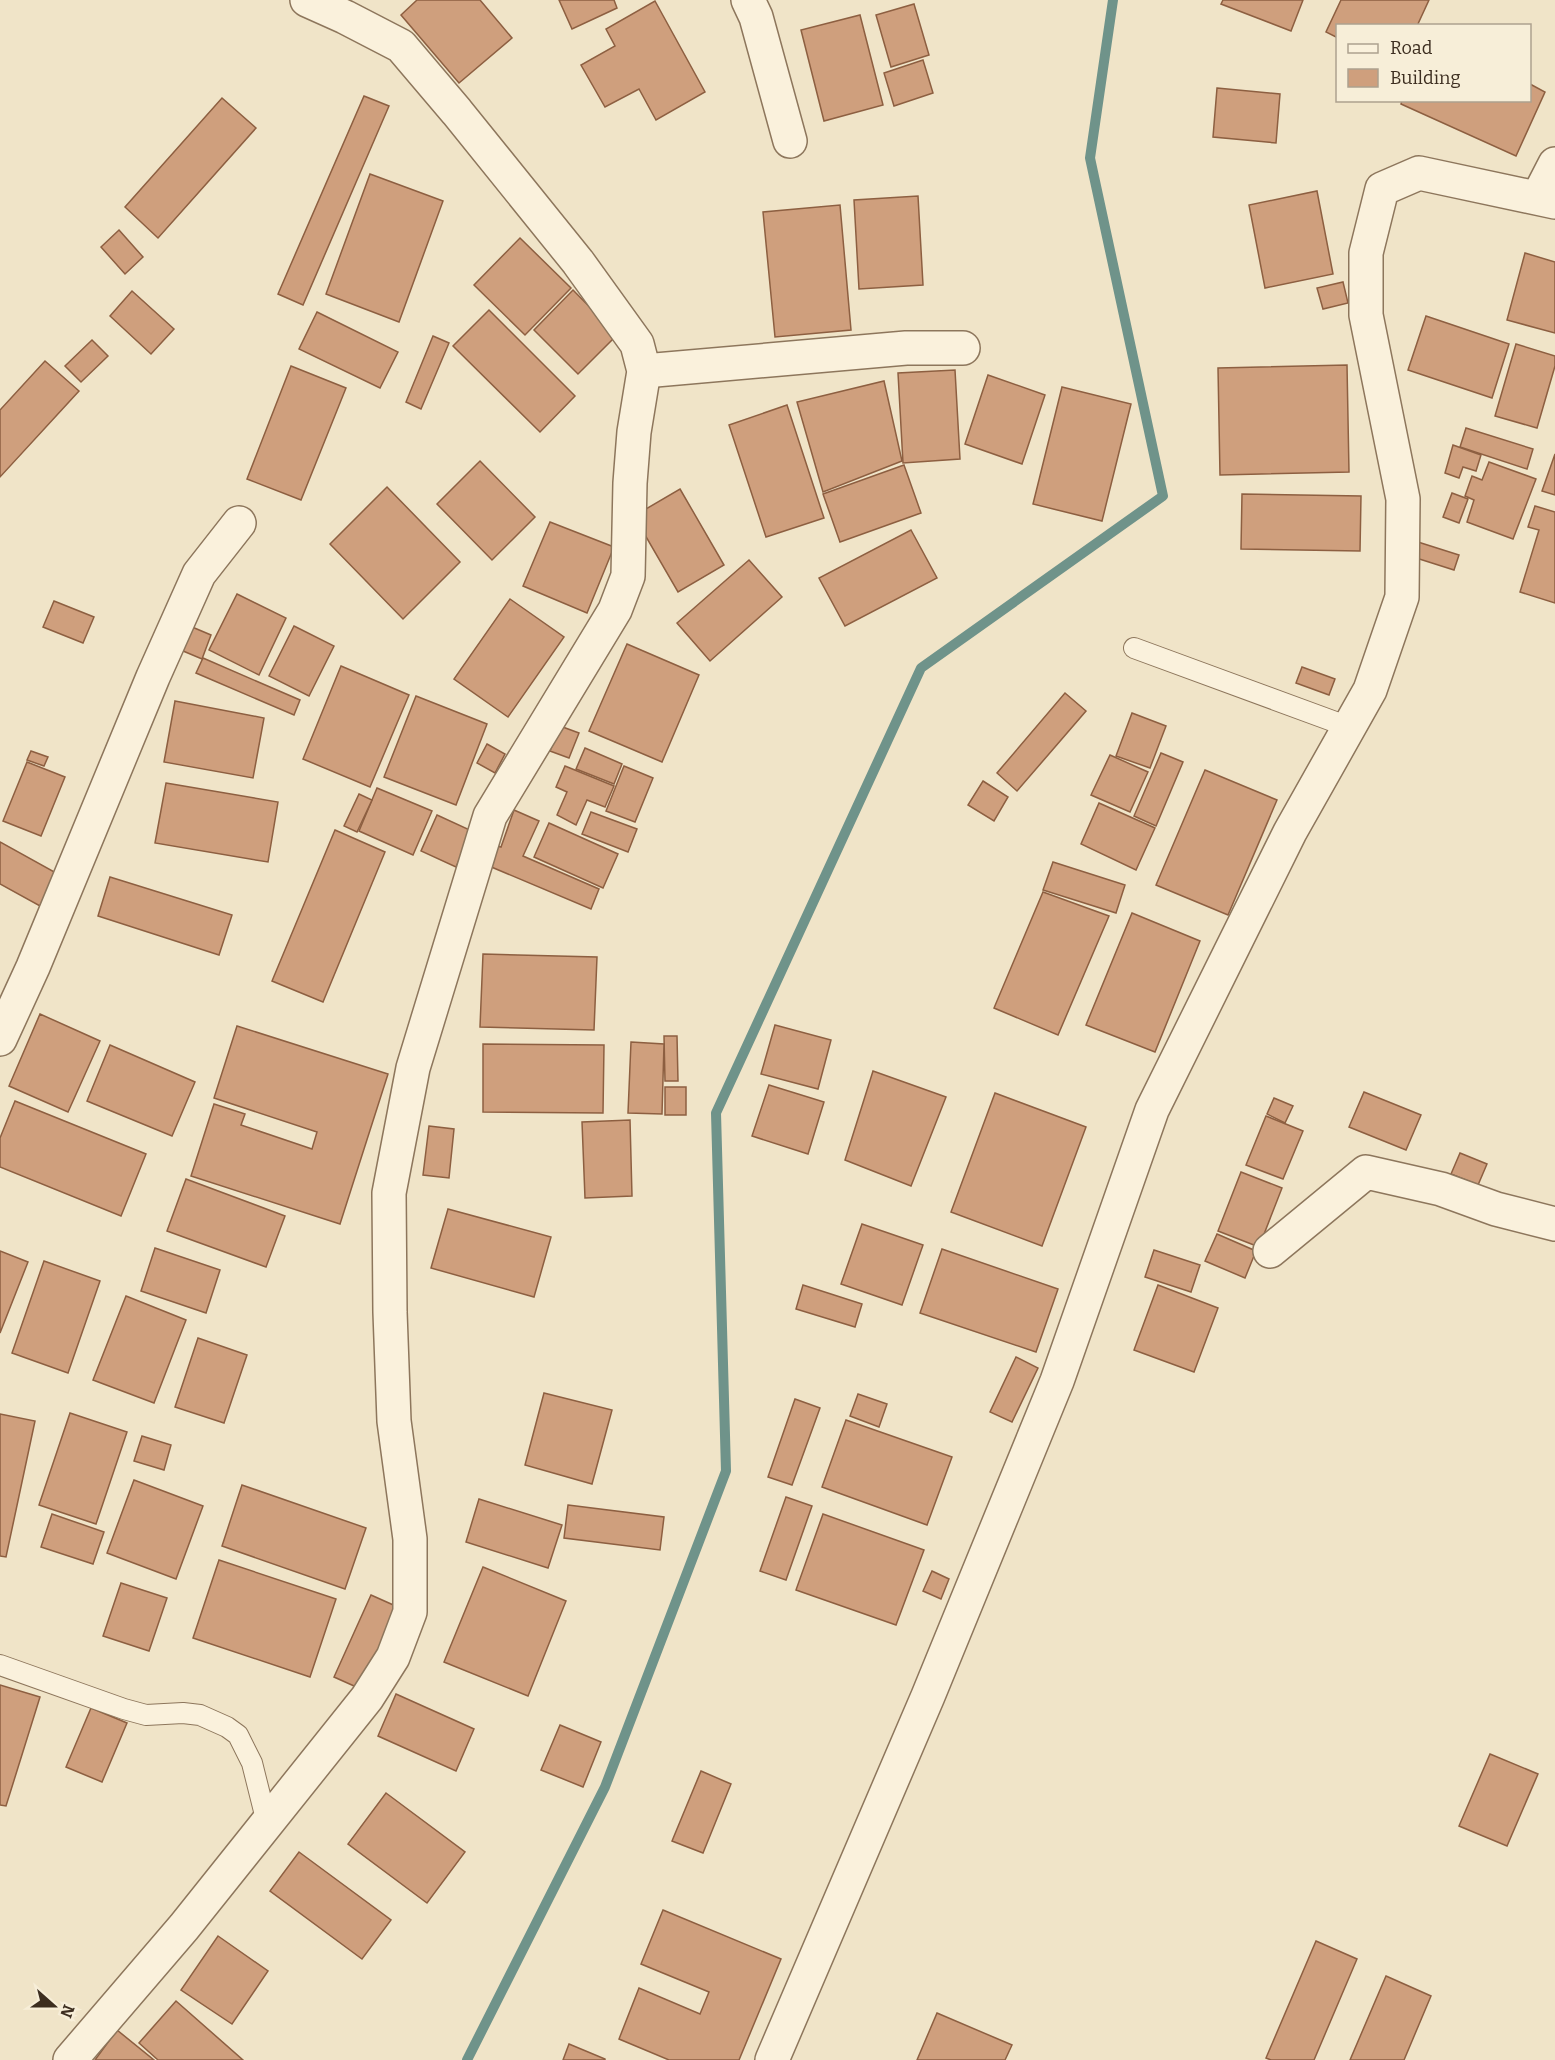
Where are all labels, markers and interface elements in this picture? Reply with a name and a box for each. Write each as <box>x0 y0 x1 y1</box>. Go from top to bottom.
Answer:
legend <box>1336 24 1531 102</box>
text: Road <box>1390 37 1433 59</box>
text: Building <box>1390 67 1461 89</box>
north arrow <box>24 1976 84 2036</box>
text: N <box>56 2002 79 2020</box>

